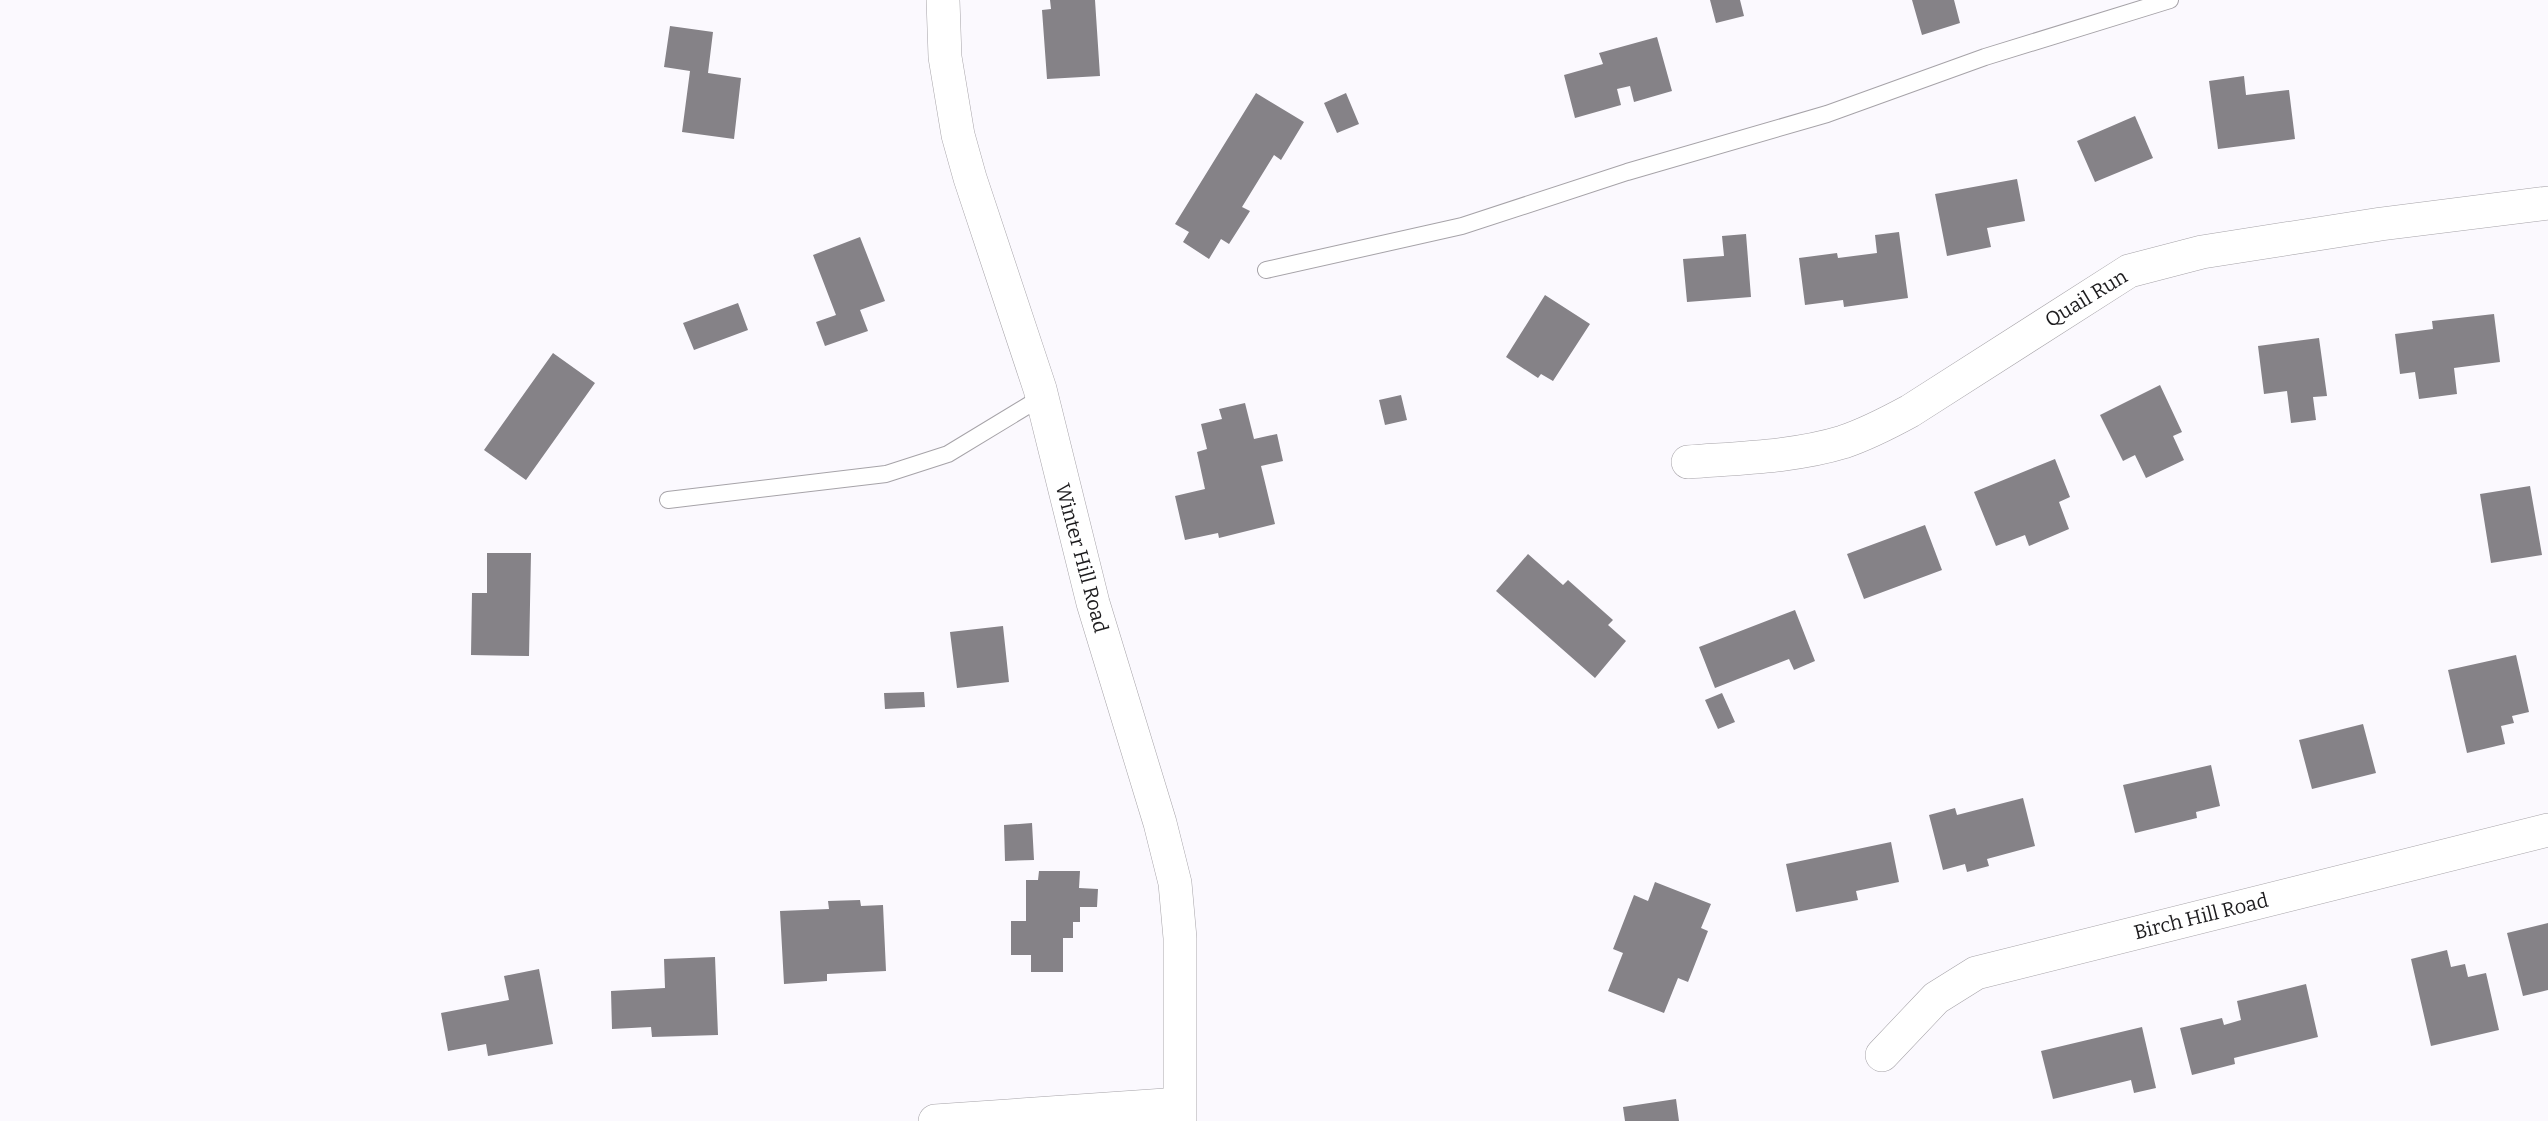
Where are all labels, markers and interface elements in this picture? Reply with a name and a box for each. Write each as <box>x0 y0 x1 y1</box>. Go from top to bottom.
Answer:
street label: Quail Run <box>2040 264 2132 332</box>
street label: Winter Hill Road <box>1051 481 1113 635</box>
street label: Birch Hill Road <box>2131 888 2271 944</box>

